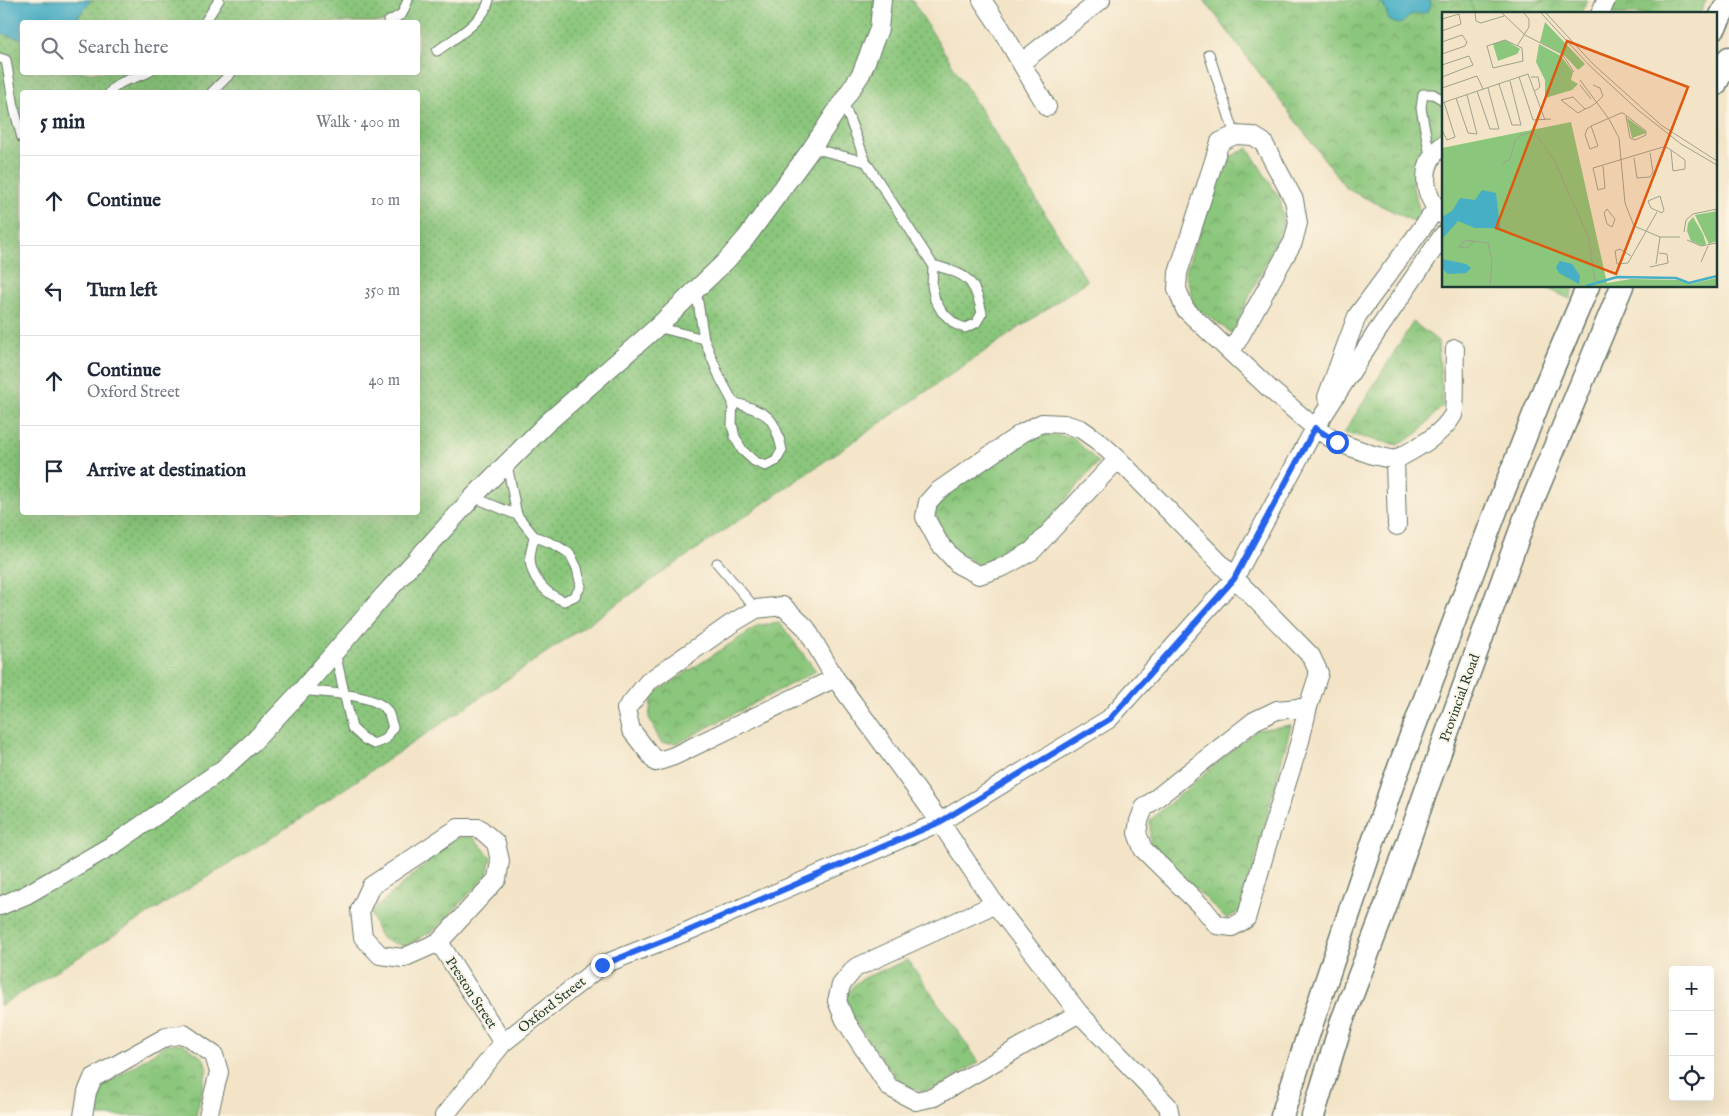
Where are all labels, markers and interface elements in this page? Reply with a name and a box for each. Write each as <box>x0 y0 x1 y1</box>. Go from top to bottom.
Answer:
inset map <box>1442 12 1716 288</box>
search box <box>20 20 420 75</box>
icon: search <box>38 34 66 62</box>
text: Search here <box>78 36 169 60</box>
text: 5 min <box>40 109 85 136</box>
text: Walk · 400 m <box>316 113 400 133</box>
icon: ahead <box>40 187 68 215</box>
text: Continue <box>87 189 161 213</box>
text: 10 m <box>370 191 400 211</box>
icon: left <box>40 277 68 305</box>
text: Turn left <box>87 279 158 303</box>
text: 350 m <box>365 281 400 301</box>
text: Continue <box>87 359 161 383</box>
icon: ahead <box>40 367 68 395</box>
text: 40 m <box>368 371 400 391</box>
text: Oxford Street <box>87 383 180 403</box>
route start <box>1326 431 1349 454</box>
icon: arrive <box>40 457 68 485</box>
text: Arrive at destination <box>87 459 246 483</box>
street label: Provincial Road <box>1436 651 1484 744</box>
street label: Preston Street <box>441 954 501 1033</box>
route end <box>591 954 614 977</box>
map controls <box>1669 966 1714 1101</box>
button: + <box>1669 966 1714 1011</box>
street label: Oxford Street <box>514 973 590 1037</box>
button: − <box>1669 1011 1714 1056</box>
button: locate <box>1669 1056 1714 1101</box>

